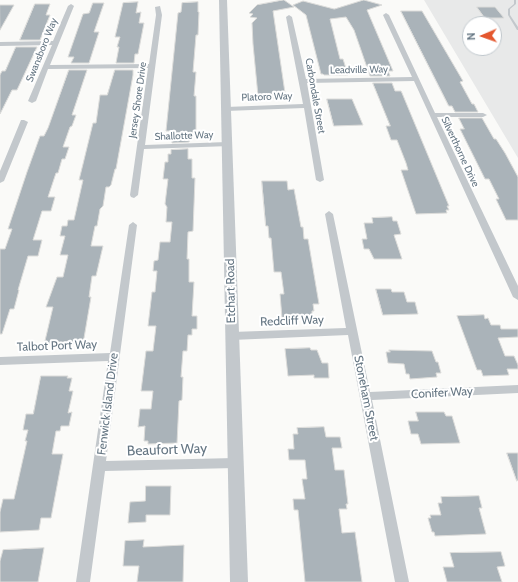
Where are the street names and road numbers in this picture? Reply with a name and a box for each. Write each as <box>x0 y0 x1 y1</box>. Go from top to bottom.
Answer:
street label: Swansboro Way <box>24 16 60 84</box>
street label: Carbondale Street <box>302 57 328 135</box>
street label: Jersey Shore Drive <box>127 61 149 139</box>
street label: Leadville Way <box>330 63 388 77</box>
street label: Platoro Way <box>241 90 293 104</box>
street label: Silverthorne Drive <box>438 115 482 189</box>
street label: Shallotte Way <box>154 129 214 143</box>
street label: Etchart Road <box>223 259 239 323</box>
street label: Redcliff Way <box>260 313 324 329</box>
street label: Talbot Port Way <box>17 337 97 355</box>
street label: Fenwick Island Drive <box>95 352 121 456</box>
street label: Stoneham Street <box>351 354 381 442</box>
street label: Conifer Way <box>411 384 473 402</box>
street label: Beaufort Way <box>127 440 207 460</box>

